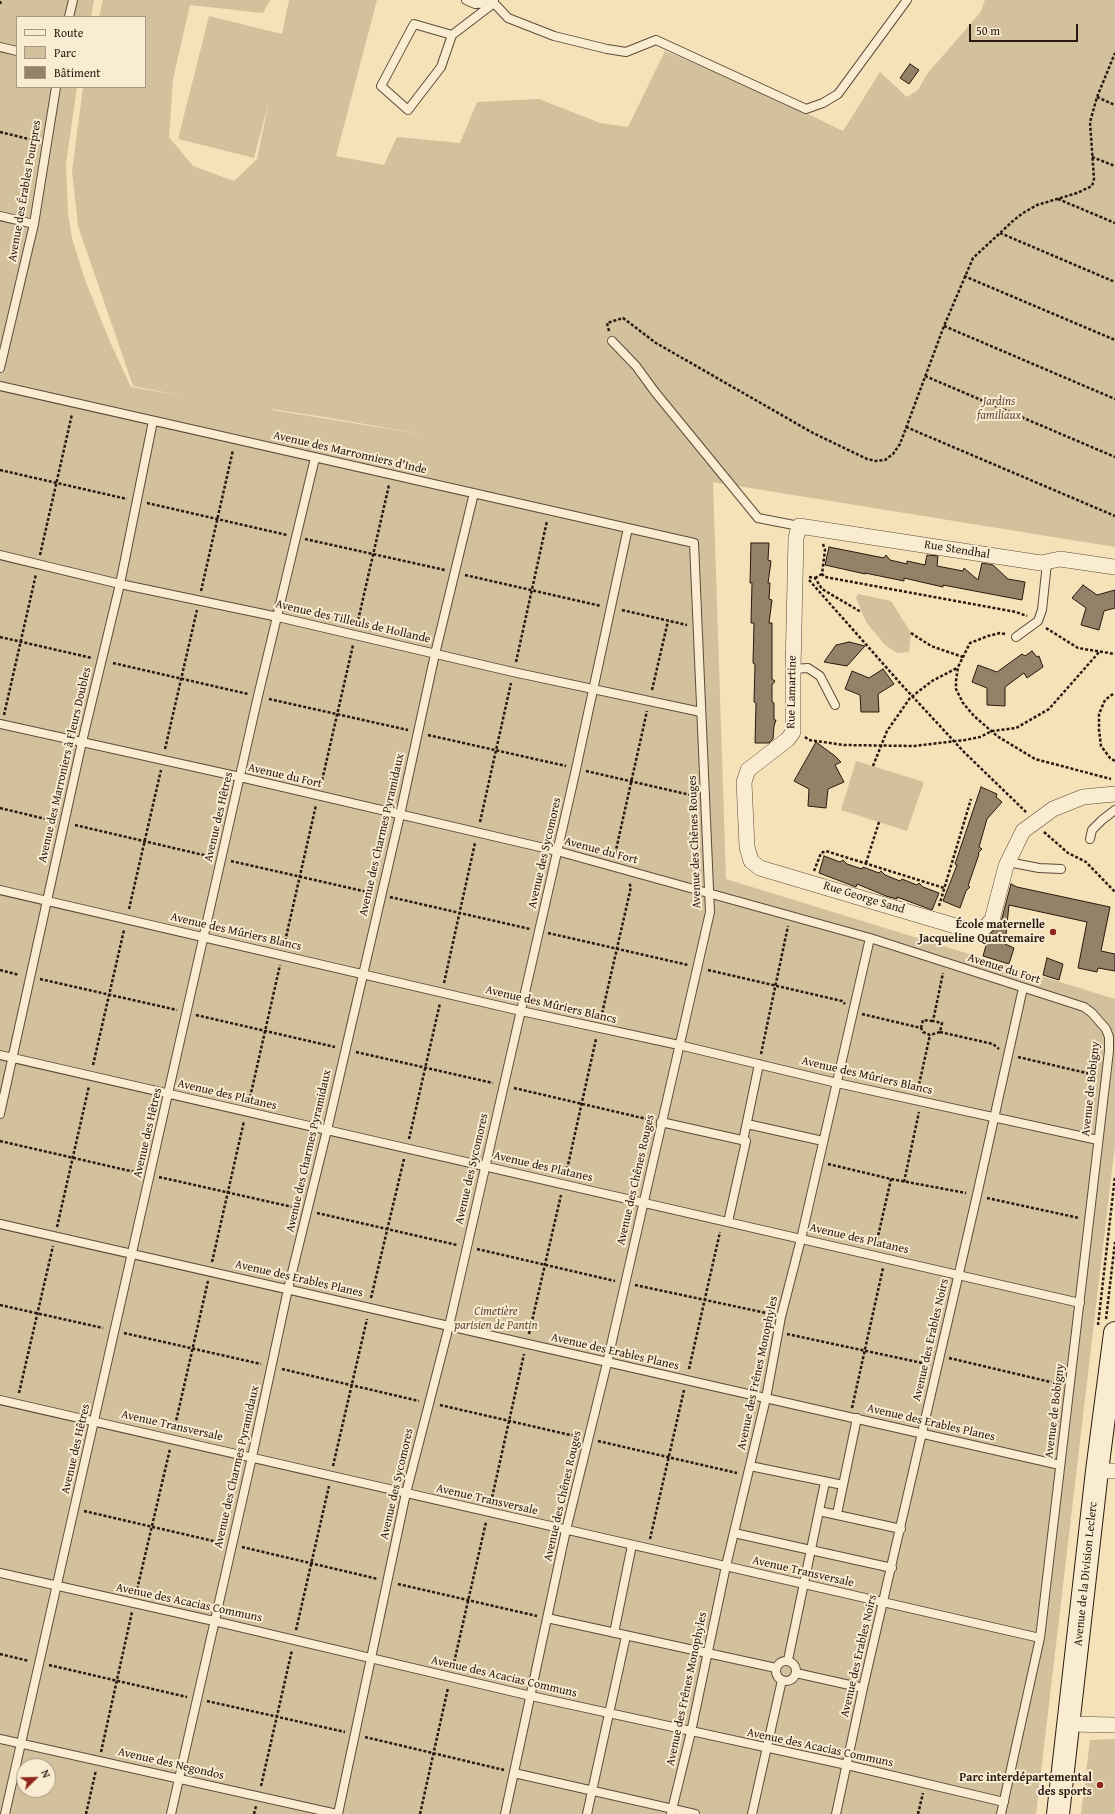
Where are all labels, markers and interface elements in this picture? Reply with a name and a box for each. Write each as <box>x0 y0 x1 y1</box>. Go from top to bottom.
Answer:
legend <box>16 16 146 88</box>
scale bar <box>971 16 1080 42</box>
text: 50 m <box>976 22 1000 39</box>
text: Route <box>54 24 83 41</box>
text: Parc <box>54 44 76 61</box>
text: Bâtiment <box>54 64 101 81</box>
street label: Avenue des Érables Pourpres <box>5 119 45 263</box>
park label: Jardins familiaux <box>977 395 1021 423</box>
street label: Avenue des Marronniers d'Inde <box>272 428 428 478</box>
street label: Rue Stendhal <box>923 538 991 562</box>
street label: Avenue des Tilleuls de Hollande <box>274 597 432 647</box>
street label: Rue Lamartine <box>784 655 800 729</box>
street label: Avenue des Marroniers à Fleurs Doubles <box>35 666 95 864</box>
street label: Avenue des Charmes Pyramidaux <box>356 752 408 918</box>
street label: Avenue du Fort <box>246 760 324 792</box>
street label: Avenue des Hêtres <box>202 771 236 863</box>
street label: Avenue des Chênes Rouges <box>685 775 705 909</box>
street label: Avenue des Sycomores <box>525 796 565 910</box>
street label: Avenue du Fort <box>563 834 639 868</box>
street label: Rue George Sand <box>822 879 906 917</box>
street label: Avenue des Mûriers Blancs <box>169 910 303 954</box>
place label: École maternelle Jacqueline Quatremaire <box>919 918 1045 946</box>
marker: École maternelle Jacqueline Quatremaire <box>1048 927 1058 937</box>
street label: Avenue du Fort <box>966 950 1042 988</box>
street label: Avenue des Mûriers Blancs <box>484 983 618 1027</box>
street label: Avenue de Bobigny <box>1079 1041 1103 1137</box>
street label: Avenue des Mûriers Blancs <box>800 1054 934 1098</box>
street label: Avenue des Charmes Pyramidaux <box>283 1068 335 1234</box>
street label: Avenue des Platanes <box>176 1077 278 1113</box>
street label: Avenue des Hêtres <box>131 1087 165 1179</box>
street label: Avenue des Sycomores <box>452 1112 492 1226</box>
street label: Avenue des Chênes Rouges <box>614 1113 658 1247</box>
street label: Avenue des Platanes <box>492 1149 594 1185</box>
street label: Avenue des Platanes <box>808 1221 910 1257</box>
street label: Avenue des Erables Planes <box>234 1257 364 1301</box>
street label: Avenue des Erables Noirs <box>910 1277 952 1403</box>
street label: Avenue des Frênes Monophyles <box>735 1295 781 1451</box>
park label: Cimetière parisien de Pantin <box>455 1305 537 1333</box>
street label: Avenue des Erables Planes <box>550 1330 680 1374</box>
street label: Avenue de Bobigny <box>1042 1363 1068 1459</box>
street label: Avenue des Charmes Pyramidaux <box>211 1384 263 1550</box>
street label: Avenue des Erables Planes <box>866 1401 996 1445</box>
street label: Avenue des Hêtres <box>59 1403 93 1495</box>
street label: Avenue Transversale <box>120 1407 224 1445</box>
street label: Avenue des Sycomores <box>377 1427 417 1541</box>
street label: Avenue des Chênes Rouges <box>541 1429 585 1563</box>
street label: Avenue Transversale <box>435 1481 539 1519</box>
street label: Avenue de la Division Leclerc <box>1071 1501 1101 1647</box>
street label: Avenue Transversale <box>751 1553 855 1591</box>
street label: Avenue des Acacias Communs <box>115 1580 263 1626</box>
street label: Avenue des Erables Noirs <box>838 1593 880 1719</box>
street label: Avenue des Frênes Monophyles <box>664 1611 710 1767</box>
street label: Avenue des Acacias Communs <box>430 1653 578 1701</box>
street label: Avenue des Acacias Communs <box>746 1725 894 1771</box>
street label: Avenue des Negondos <box>116 1745 226 1783</box>
north arrow <box>16 1758 56 1798</box>
text: N <box>37 1767 55 1780</box>
place label: Parc interdépartemental des sports <box>959 1771 1092 1799</box>
marker: Parc interdépartemental des sports <box>1095 1780 1105 1790</box>

